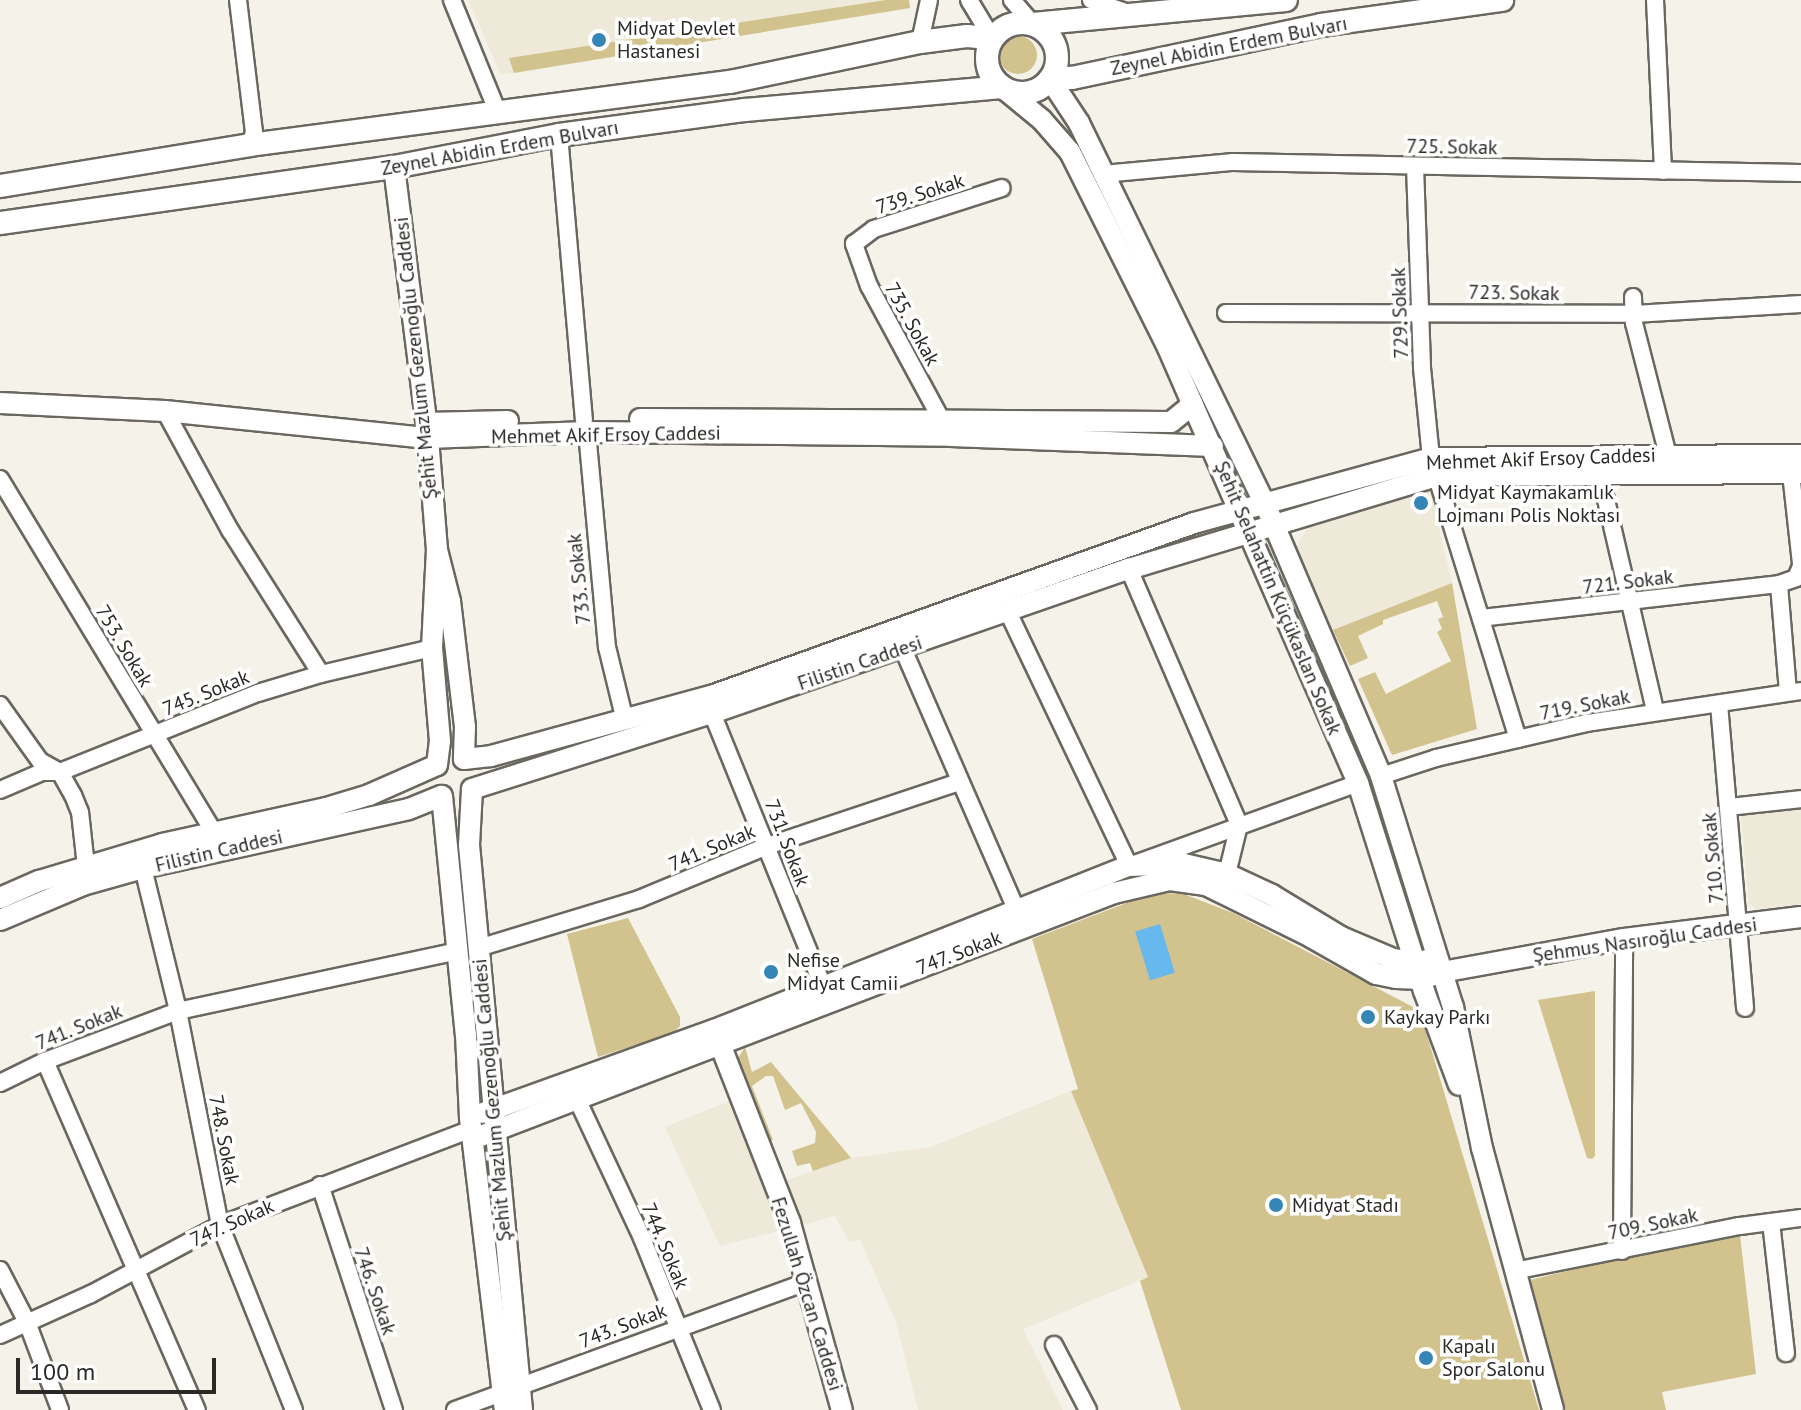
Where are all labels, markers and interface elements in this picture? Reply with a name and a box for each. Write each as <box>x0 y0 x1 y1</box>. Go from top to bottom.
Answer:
street label: Zeynel Abidin Erdem Bulvarı <box>1108 11 1350 81</box>
place label: Midyat Devlet Hastanesi <box>617 16 736 63</box>
marker: Midyat Devlet Hastanesi <box>588 29 610 51</box>
street label: Zeynel Abidin Erdem Bulvarı <box>379 115 621 181</box>
street label: 725. Sokak <box>1405 134 1499 160</box>
street label: 739. Sokak <box>872 168 968 220</box>
street label: Şehit Mazlum Gezenoğlu Caddesi <box>389 216 443 500</box>
street label: 729. Sokak <box>1386 266 1414 360</box>
street label: 735. Sokak <box>879 278 945 370</box>
street label: 723. Sokak <box>1467 280 1561 306</box>
street label: Mehmet Akif Ersoy Caddesi <box>490 421 722 449</box>
street label: Mehmet Akif Ersoy Caddesi <box>1425 443 1657 475</box>
street label: Şehit Selahattin Küçükaslan Sokak <box>1209 458 1347 738</box>
place label: Midyat Kaymakamlık Lojmanı Polis Noktası <box>1437 480 1620 527</box>
marker: Midyat Kaymakamlık Lojmanı Polis Noktası <box>1412 494 1430 512</box>
street label: 733. Sokak <box>562 532 596 626</box>
street label: 721. Sokak <box>1581 564 1675 600</box>
street label: 753. Sokak <box>90 600 158 692</box>
street label: Filistin Caddesi <box>795 630 925 696</box>
street label: 745. Sokak <box>159 665 253 721</box>
street label: 719. Sokak <box>1537 684 1633 726</box>
street label: 731. Sokak <box>759 795 815 891</box>
street label: 710. Sokak <box>1697 811 1729 905</box>
street label: 741. Sokak <box>665 819 759 877</box>
street label: Filistin Caddesi <box>153 825 285 877</box>
street label: Şehmus Nasıroğlu Caddesi <box>1531 912 1759 968</box>
street label: 747. Sokak <box>912 926 1006 980</box>
place label: Nefise Midyat Camii <box>787 948 898 995</box>
street label: Şehit Mazlum Gezenoğlu Caddesi <box>468 958 516 1242</box>
marker: Nefise Midyat Camii <box>762 963 780 981</box>
street label: 741. Sokak <box>32 999 126 1055</box>
place label: Kaykay Parkı <box>1384 1005 1491 1029</box>
marker: Kaykay Parkı <box>1359 1008 1377 1026</box>
street label: 748. Sokak <box>203 1092 245 1188</box>
place label: Midyat Stadı <box>1292 1193 1399 1217</box>
street label: 747. Sokak <box>186 1194 278 1252</box>
street label: Fezullah Özcan Caddesi <box>766 1194 848 1394</box>
marker: Midyat Stadı <box>1267 1196 1285 1214</box>
street label: 744. Sokak <box>636 1199 694 1293</box>
street label: 709. Sokak <box>1605 1203 1701 1245</box>
street label: 746. Sokak <box>349 1243 401 1339</box>
street label: 743. Sokak <box>575 1298 671 1354</box>
place label: Kapalı Spor Salonu <box>1442 1334 1545 1381</box>
scale bar <box>20 1342 220 1392</box>
marker: Kapalı Spor Salonu <box>1417 1349 1435 1367</box>
text: 100 m <box>30 1356 95 1387</box>

